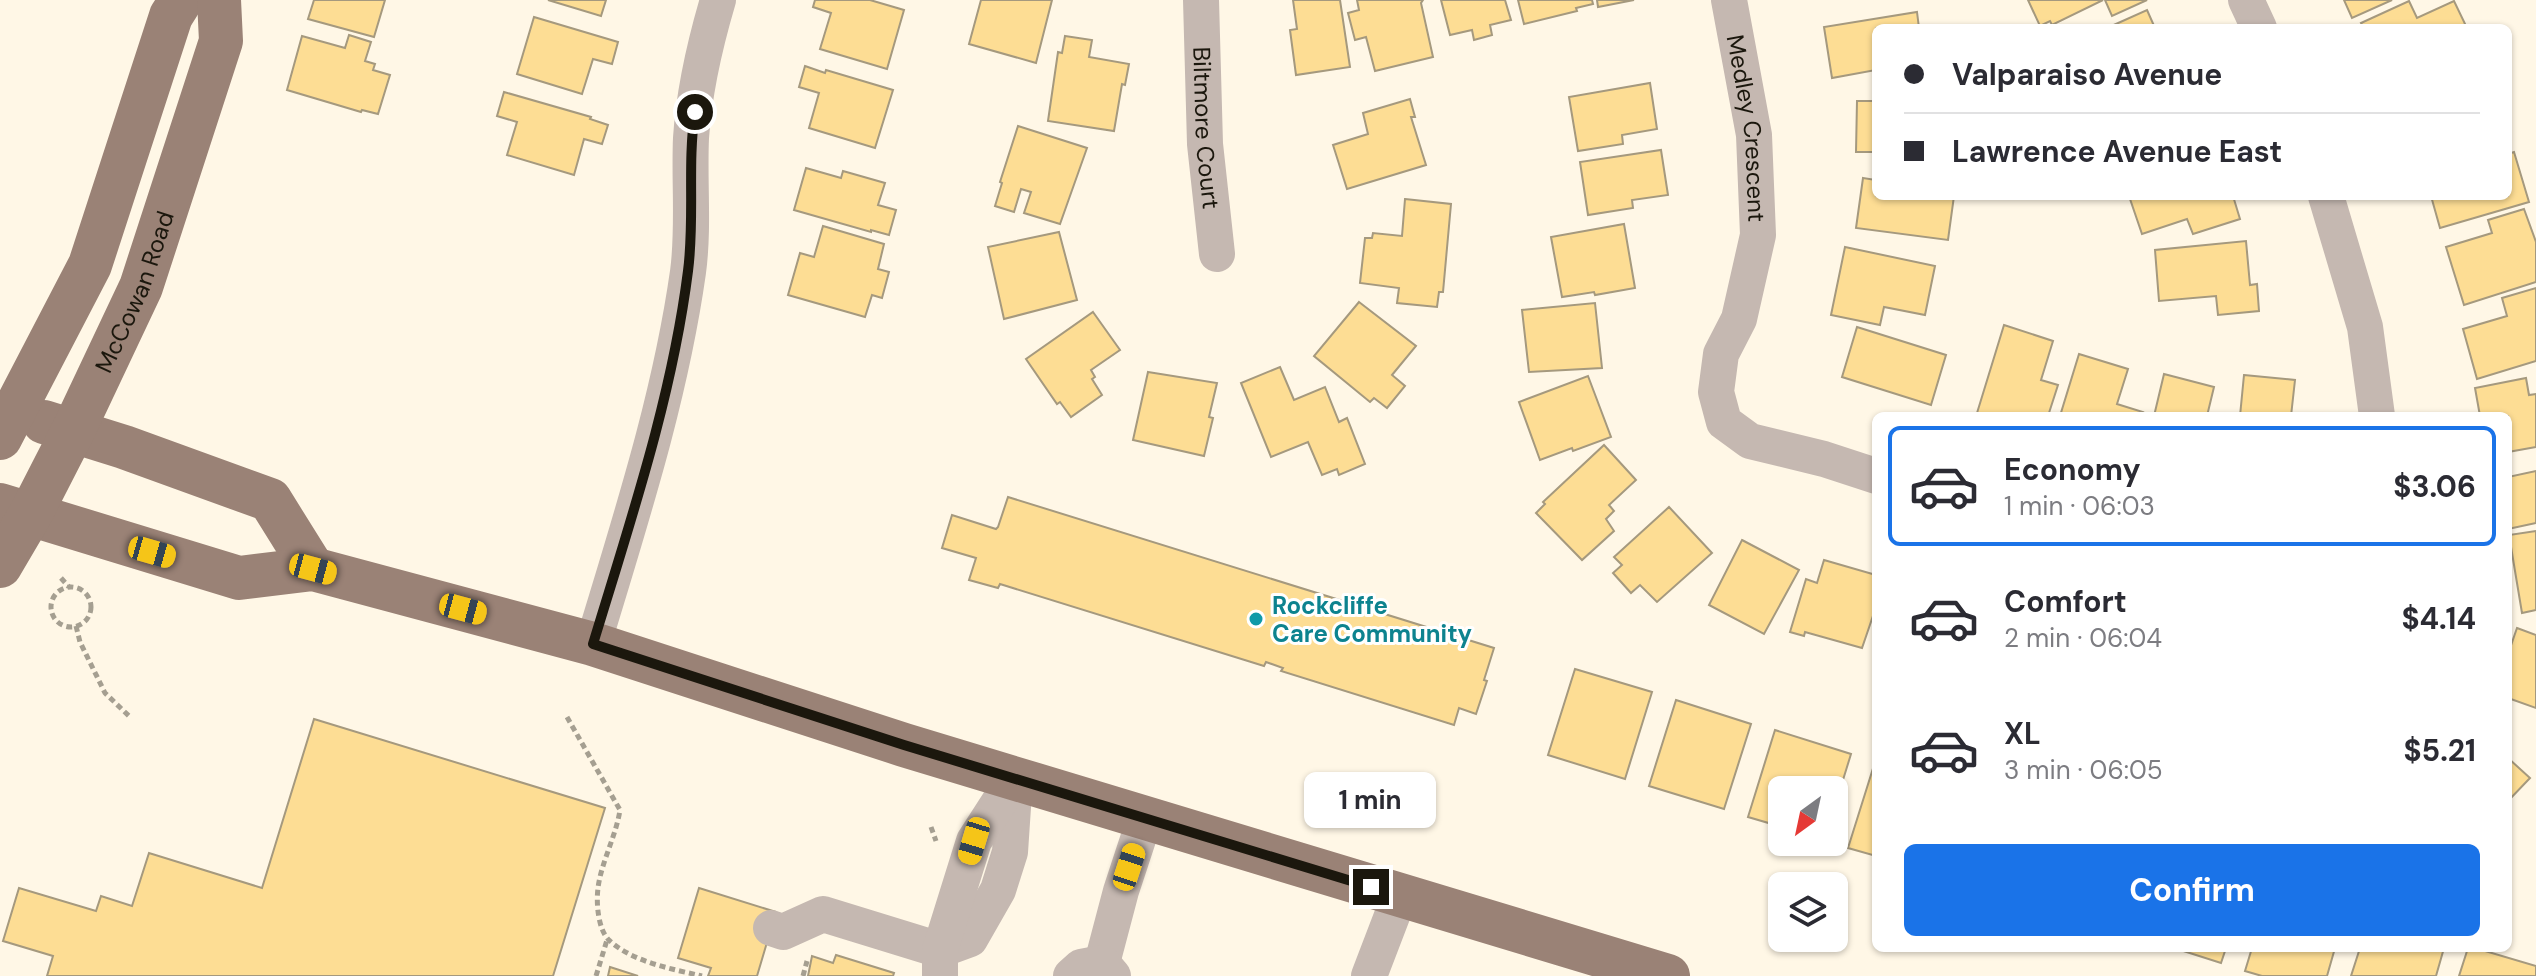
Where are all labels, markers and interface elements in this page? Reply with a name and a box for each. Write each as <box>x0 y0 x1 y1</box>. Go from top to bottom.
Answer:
street label: Medley Crescent <box>1720 32 1773 223</box>
street label: Biltmore Court <box>1187 46 1227 211</box>
text: Valparaiso Avenue <box>1952 55 2222 94</box>
route start <box>677 94 713 130</box>
text: Lawrence Avenue East <box>1952 132 2282 171</box>
street label: McCowan Road <box>87 207 180 377</box>
icon: car <box>1908 450 1980 522</box>
text: Economy <box>2004 450 2141 489</box>
text: $3.06 <box>2393 467 2476 506</box>
text: 1 min · 06:03 <box>2004 489 2155 523</box>
car <box>126 534 178 570</box>
car <box>287 551 339 587</box>
icon: car <box>1908 582 1980 654</box>
text: Comfort <box>2004 582 2127 621</box>
place label: Rockcliffe Care Community <box>1272 590 1473 649</box>
car <box>437 591 489 627</box>
text: $4.14 <box>2401 599 2476 638</box>
marker: Rockcliffe Care Community <box>1247 610 1265 628</box>
text: 2 min · 06:04 <box>2004 621 2162 655</box>
icon: car <box>1908 714 1980 786</box>
text: XL <box>2004 714 2041 753</box>
text: $5.21 <box>2403 731 2476 770</box>
text: 3 min · 06:05 <box>2004 753 2163 787</box>
callout: 1 min <box>1305 771 1437 827</box>
north arrow <box>1768 776 1848 856</box>
map controls <box>1768 776 1848 952</box>
text: 1 min <box>1338 783 1402 817</box>
car <box>956 815 992 867</box>
car <box>1110 840 1148 894</box>
button: Confirm <box>1904 844 2480 936</box>
route end <box>1353 869 1389 905</box>
button: layers <box>1768 872 1848 952</box>

